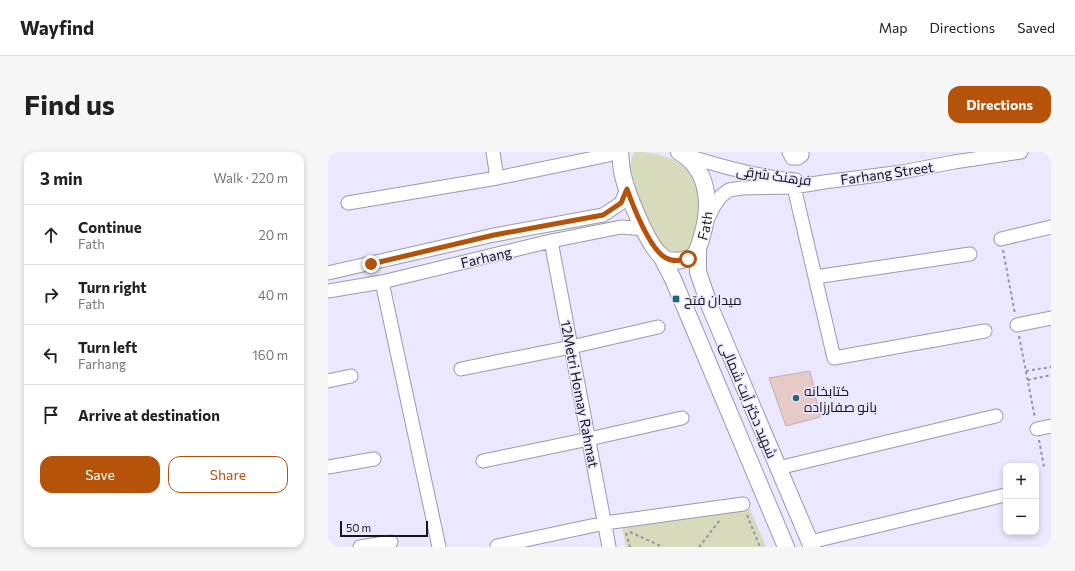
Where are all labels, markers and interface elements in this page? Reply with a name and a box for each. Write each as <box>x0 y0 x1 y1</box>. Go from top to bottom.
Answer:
text: Wayfind <box>20 16 94 39</box>
text: Map <box>879 19 908 36</box>
text: Directions <box>930 19 995 36</box>
text: Saved <box>1017 19 1055 36</box>
button: Directions <box>948 86 1051 123</box>
text: Find us <box>24 87 115 121</box>
street label: Farhang Street <box>839 158 935 188</box>
street label: فرهنگ شرقی <box>735 161 813 189</box>
text: 3 min <box>40 168 83 189</box>
text: Walk · 220 m <box>214 170 288 186</box>
street label: Fath <box>693 210 715 242</box>
text: Continue <box>78 218 142 236</box>
icon: ahead <box>40 224 62 246</box>
text: 20 m <box>259 227 288 243</box>
text: Fath <box>78 236 105 252</box>
street label: Farhang <box>459 243 513 271</box>
route start <box>679 250 697 268</box>
route end <box>362 255 380 273</box>
text: Turn right <box>78 278 147 296</box>
icon: right <box>40 284 62 306</box>
text: 40 m <box>258 287 288 303</box>
place label: میدان فتح <box>684 291 742 309</box>
marker: میدان فتح <box>671 294 681 304</box>
text: Fath <box>78 296 105 312</box>
street label: 12Metri Homay Rahmat <box>557 319 603 470</box>
text: Turn left <box>78 338 137 356</box>
street label: شهید دکتر آیت شمالی <box>717 339 781 461</box>
icon: left <box>40 344 62 366</box>
text: 160 m <box>252 347 288 363</box>
text: Farhang <box>78 356 126 372</box>
place label: کتابخانه بانو صفارزاده <box>804 382 877 415</box>
marker: کتابخانه بانو صفارزاده <box>791 393 801 403</box>
icon: arrive <box>40 404 62 426</box>
text: Arrive at destination <box>78 406 220 424</box>
button: Save <box>40 456 160 493</box>
button: Share <box>168 456 288 493</box>
map controls <box>1003 463 1039 535</box>
button: + <box>1003 463 1039 499</box>
button: − <box>1003 499 1039 535</box>
scale bar <box>340 519 428 538</box>
text: 50 m <box>346 521 371 534</box>

